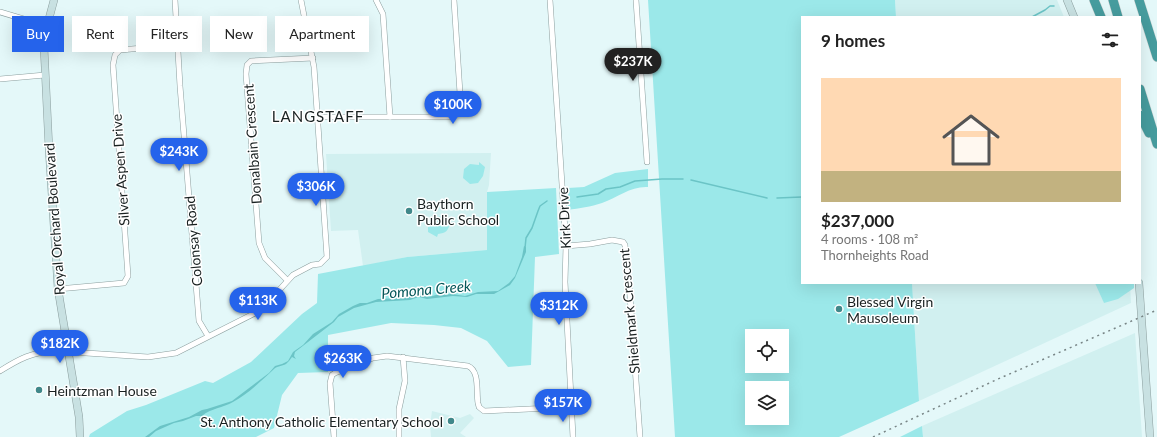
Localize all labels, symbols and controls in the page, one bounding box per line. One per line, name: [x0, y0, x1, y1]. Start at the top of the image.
chip: Buy: [12, 16, 64, 52]
chip: Rent: [72, 16, 128, 52]
chip: Filters: [136, 16, 202, 52]
chip: New: [210, 16, 267, 52]
chip: Apartment: [275, 16, 369, 52]
icon: filters: [1099, 29, 1121, 51]
text: 9 homes: [821, 30, 885, 51]
pin: $237K: [605, 48, 661, 82]
text: $237K: [613, 53, 653, 69]
street label: Donalbain Crescent: [239, 83, 265, 205]
pin: $100K: [425, 91, 481, 125]
text: $100K: [433, 96, 473, 112]
icon: home: [935, 104, 1007, 176]
district label: LANGSTAFF: [272, 107, 364, 125]
street label: Silver Aspen Drive: [108, 113, 132, 227]
pin: $243K: [151, 138, 207, 172]
street label: Royal Orchard Boulevard: [40, 142, 68, 296]
text: $243K: [159, 143, 199, 159]
pin: $306K: [288, 173, 344, 207]
text: $306K: [296, 178, 336, 194]
street label: Kirk Drive: [554, 187, 574, 249]
street label: Colonsay Road: [181, 195, 205, 287]
place label: Baythorn Public School: [417, 195, 499, 228]
marker: Baythorn Public School: [404, 206, 414, 216]
text: $237,000: [821, 210, 894, 231]
text: 4 rooms · 108 m²: [821, 231, 918, 247]
text: Thornheights Road: [821, 247, 929, 263]
street label: Shieldmark Crescent: [615, 248, 643, 374]
water label: Pomona Creek: [380, 276, 473, 302]
pin: $113K: [230, 287, 286, 321]
text: $113K: [238, 292, 278, 308]
pin: $312K: [531, 292, 587, 326]
place label: Blessed Virgin Mausoleum: [847, 293, 933, 326]
text: $312K: [539, 297, 579, 313]
marker: Blessed Virgin Mausoleum: [834, 304, 844, 314]
map controls: [745, 329, 789, 425]
button: locate: [745, 329, 789, 373]
pin: $182K: [32, 330, 88, 364]
text: $182K: [40, 335, 80, 351]
pin: $263K: [315, 345, 371, 379]
text: $263K: [323, 350, 363, 366]
button: layers: [745, 381, 789, 425]
place label: Heintzman House: [47, 382, 157, 399]
marker: Heintzman House: [34, 385, 44, 395]
pin: $157K: [535, 389, 591, 423]
text: $157K: [543, 394, 583, 410]
place label: St. Anthony Catholic Elementary School: [200, 413, 443, 430]
marker: St. Anthony Catholic Elementary School: [446, 416, 456, 426]

